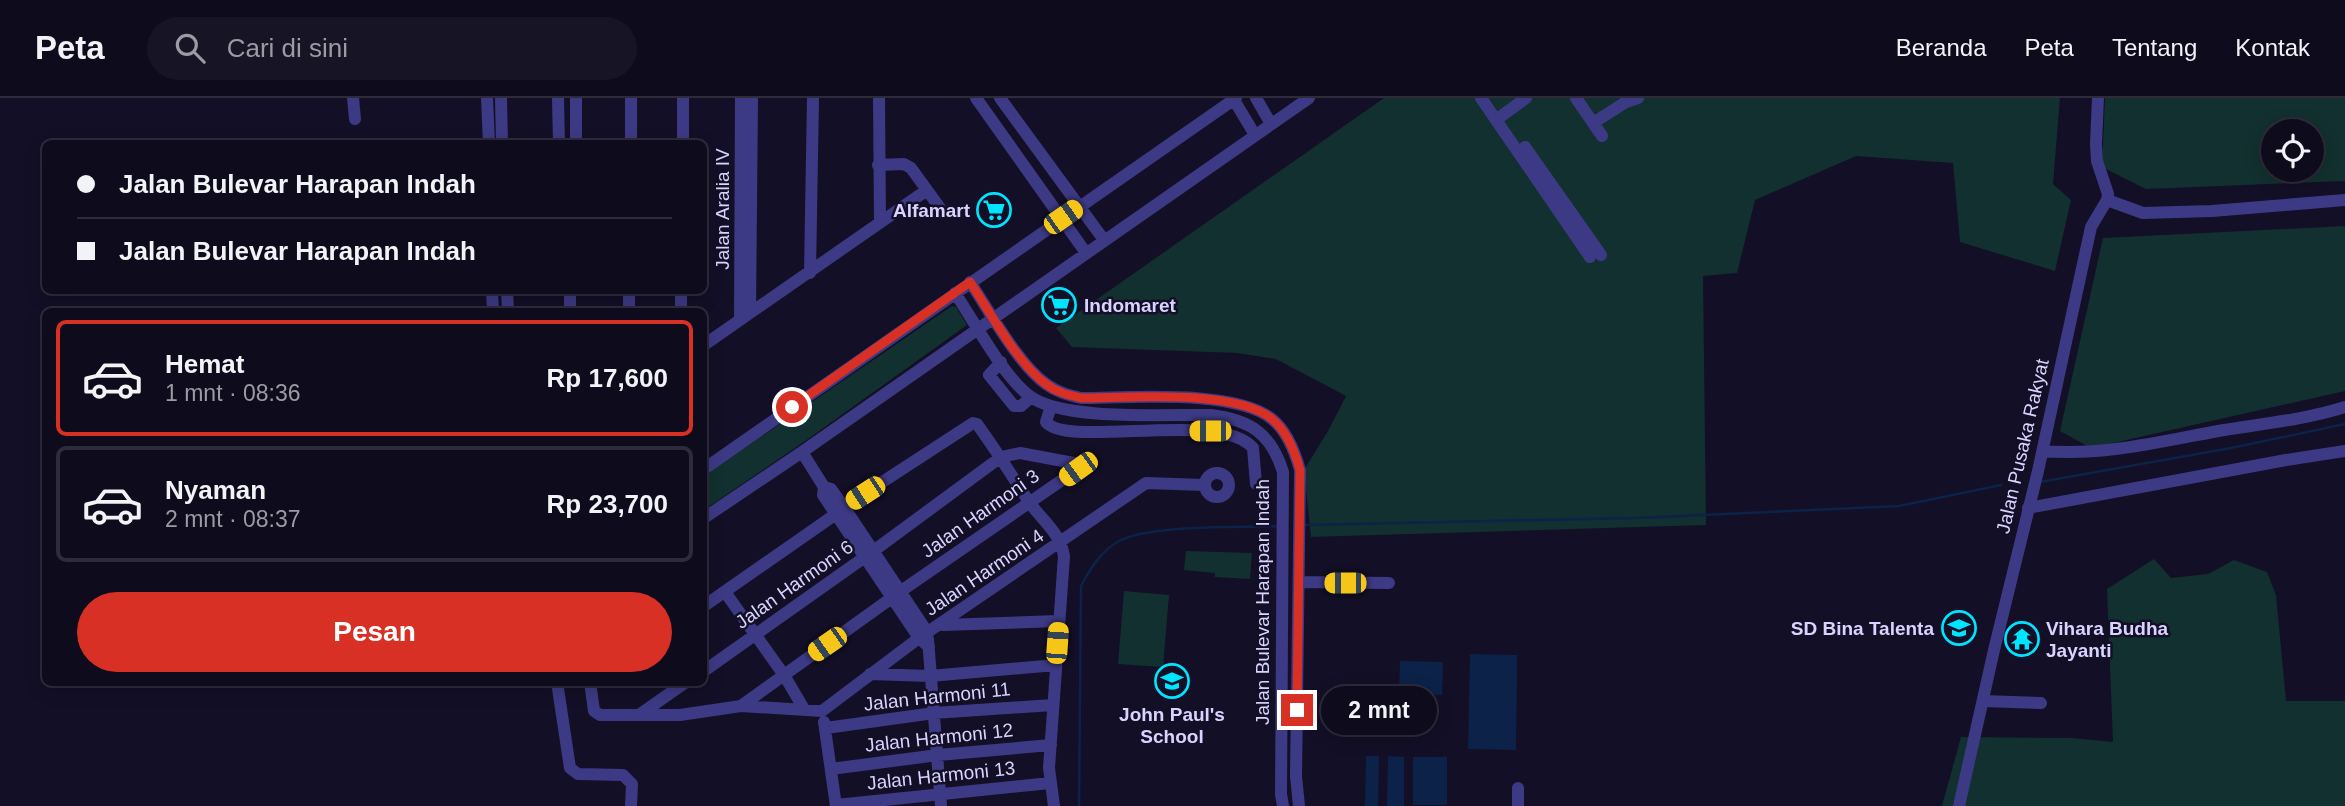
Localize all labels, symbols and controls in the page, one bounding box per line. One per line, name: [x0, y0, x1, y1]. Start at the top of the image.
search box: [147, 17, 637, 80]
text: Peta: [35, 29, 105, 66]
icon: search: [171, 29, 209, 67]
text: Cari di sini: [227, 33, 348, 63]
text: Beranda: [1896, 34, 1987, 61]
text: Peta: [2025, 34, 2074, 61]
text: Tentang: [2112, 34, 2197, 61]
text: Kontak: [2235, 34, 2310, 61]
map controls: [2261, 119, 2324, 182]
button: locate: [2261, 119, 2324, 182]
street label: Jalan Aralia IV: [712, 148, 733, 270]
text: Jalan Bulevar Harapan Indah: [119, 169, 476, 199]
supermarket icon: Alfamart: [975, 191, 1013, 229]
car: [1040, 196, 1087, 238]
place label: Alfamart: [893, 200, 971, 221]
text: Jalan Bulevar Harapan Indah: [119, 236, 476, 266]
supermarket icon: Indomaret: [1040, 286, 1078, 324]
place label: Indomaret: [1084, 295, 1177, 316]
icon: car: [81, 347, 144, 410]
text: Hemat: [165, 349, 244, 379]
street label: Jalan Pusaka Rakyat: [1992, 356, 2053, 535]
text: Rp 17,600: [547, 363, 668, 393]
text: 1 mnt · 08:36: [165, 380, 301, 406]
route start: [776, 391, 808, 423]
car: [1190, 421, 1232, 442]
car: [1055, 448, 1102, 490]
street label: Jalan Harmoni 3: [918, 465, 1043, 562]
icon: car: [81, 473, 144, 536]
car: [842, 473, 889, 513]
text: Nyaman: [165, 475, 266, 505]
street label: Jalan Bulevar Harapan Indah: [1252, 479, 1273, 725]
text: Rp 23,700: [547, 489, 668, 519]
text: 2 mnt · 08:37: [165, 506, 301, 532]
street label: Jalan Harmoni 4: [921, 525, 1048, 620]
street label: Jalan Harmoni 6: [732, 536, 857, 633]
car: [1325, 573, 1367, 594]
button: Pesan: [77, 592, 672, 672]
school or university icon: SD Bina Talenta: [1940, 609, 1978, 647]
place label: SD Bina Talenta: [1791, 618, 1934, 639]
place label: Vihara Budha Jayanti: [2046, 618, 2169, 661]
temple icon: Vihara Budha Jayanti: [2003, 620, 2041, 658]
car: [1046, 621, 1069, 665]
car: [804, 623, 851, 665]
school or university icon: John Paul's School: [1153, 662, 1191, 700]
street label: Jalan Harmoni 11: [863, 678, 1012, 715]
callout: 2 mnt: [1322, 686, 1437, 734]
route end: [1281, 694, 1313, 726]
text: 2 mnt: [1348, 697, 1410, 723]
place label: John Paul's School: [1119, 704, 1225, 747]
street label: Jalan Harmoni 12: [864, 719, 1014, 756]
street label: Jalan Harmoni 13: [866, 757, 1016, 794]

